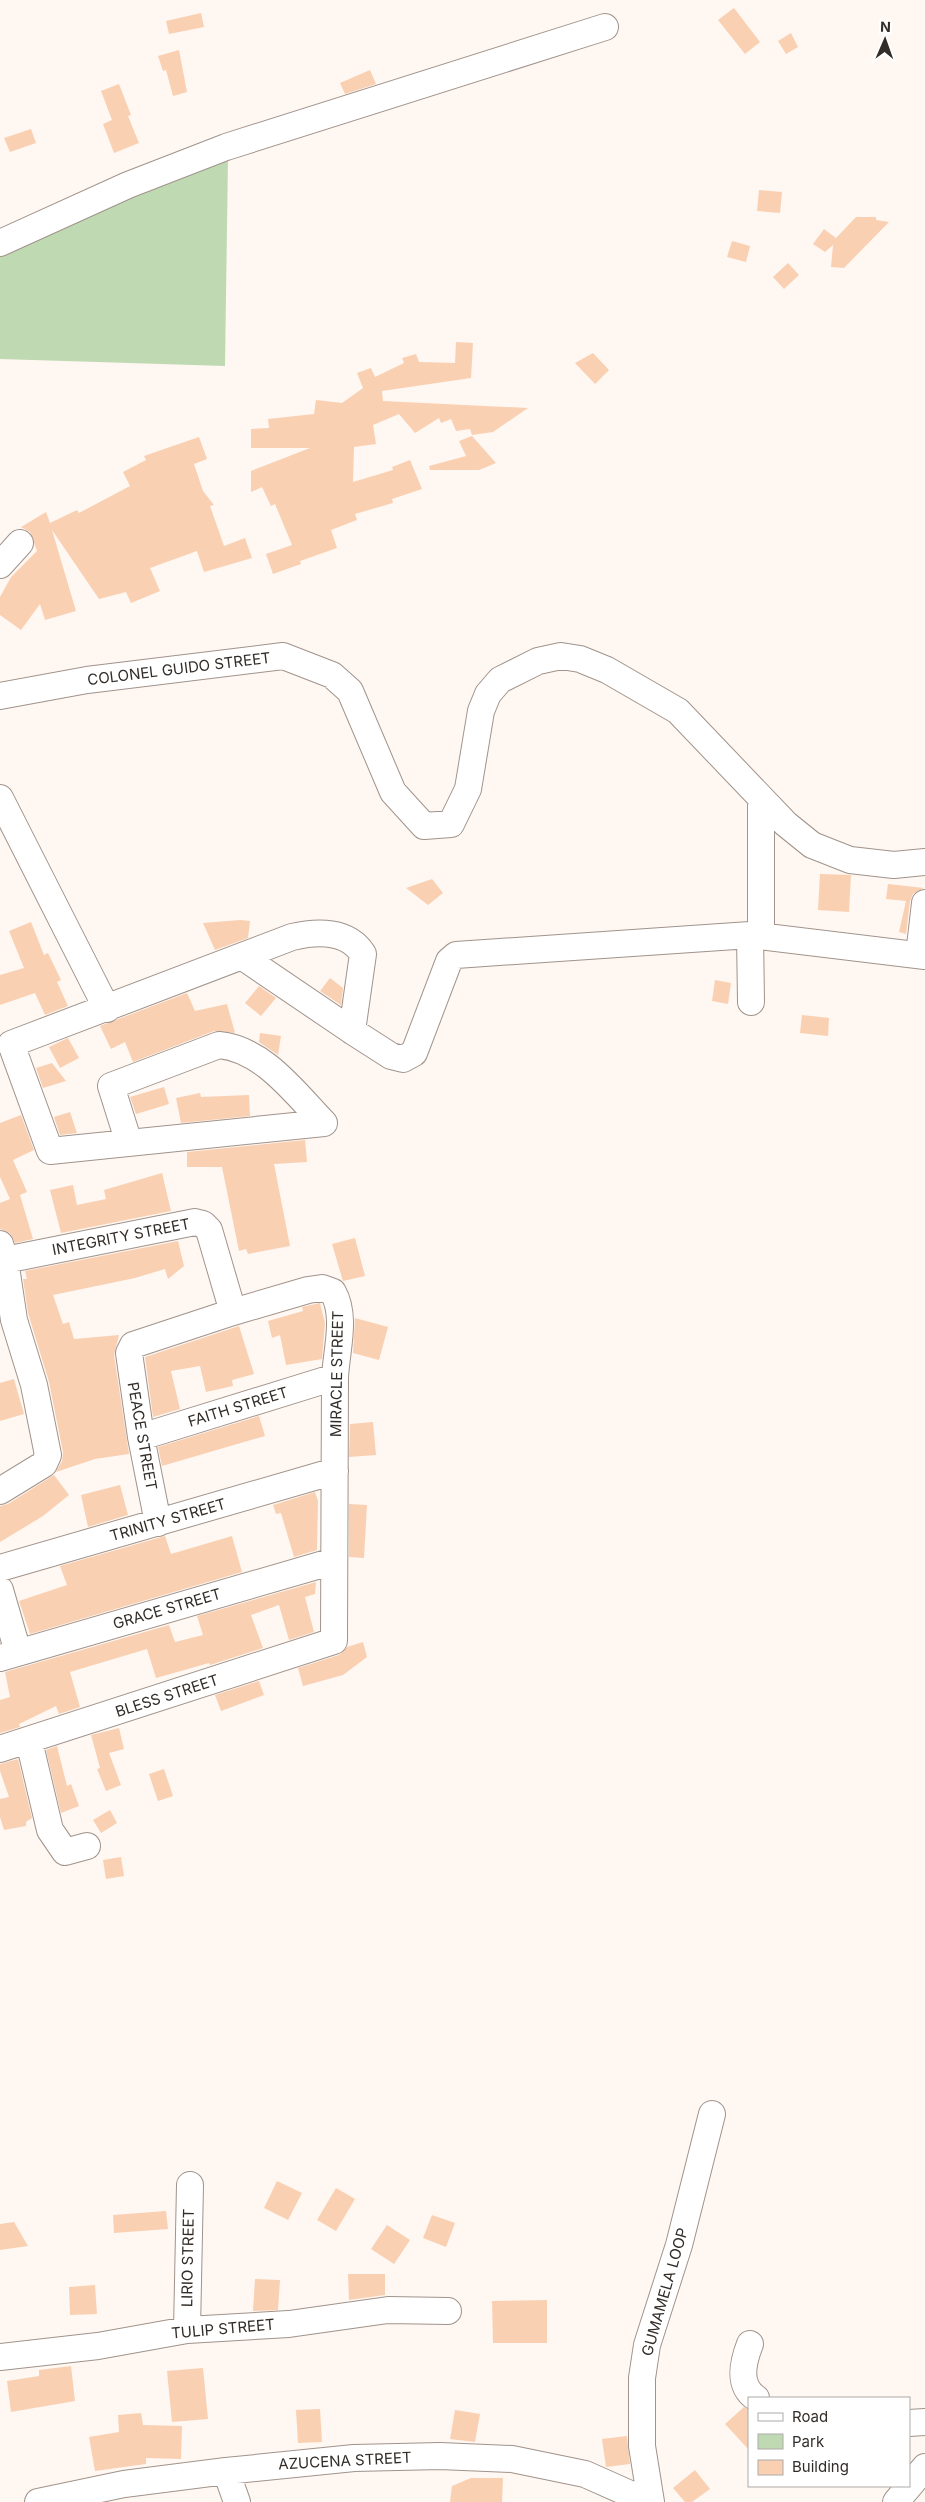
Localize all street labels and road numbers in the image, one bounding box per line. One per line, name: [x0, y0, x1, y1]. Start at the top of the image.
street label: COLONEL GUIDO STREET: [86, 648, 272, 689]
street label: INTEGRITY STREET: [50, 1214, 191, 1259]
street label: MIRACLE STREET: [326, 1311, 347, 1437]
street label: PEACE STREET: [124, 1380, 161, 1491]
street label: FAITH STREET: [186, 1382, 290, 1431]
street label: TRINITY STREET: [108, 1494, 228, 1545]
street label: GRACE STREET: [111, 1584, 223, 1633]
street label: BLESS STREET: [113, 1670, 221, 1721]
street label: LIRIO STREET: [177, 2209, 198, 2307]
street label: GUMAMELA LOOP: [637, 2226, 692, 2358]
street label: TULIP STREET: [170, 2315, 276, 2342]
street label: AZUCENA STREET: [278, 2448, 412, 2473]

